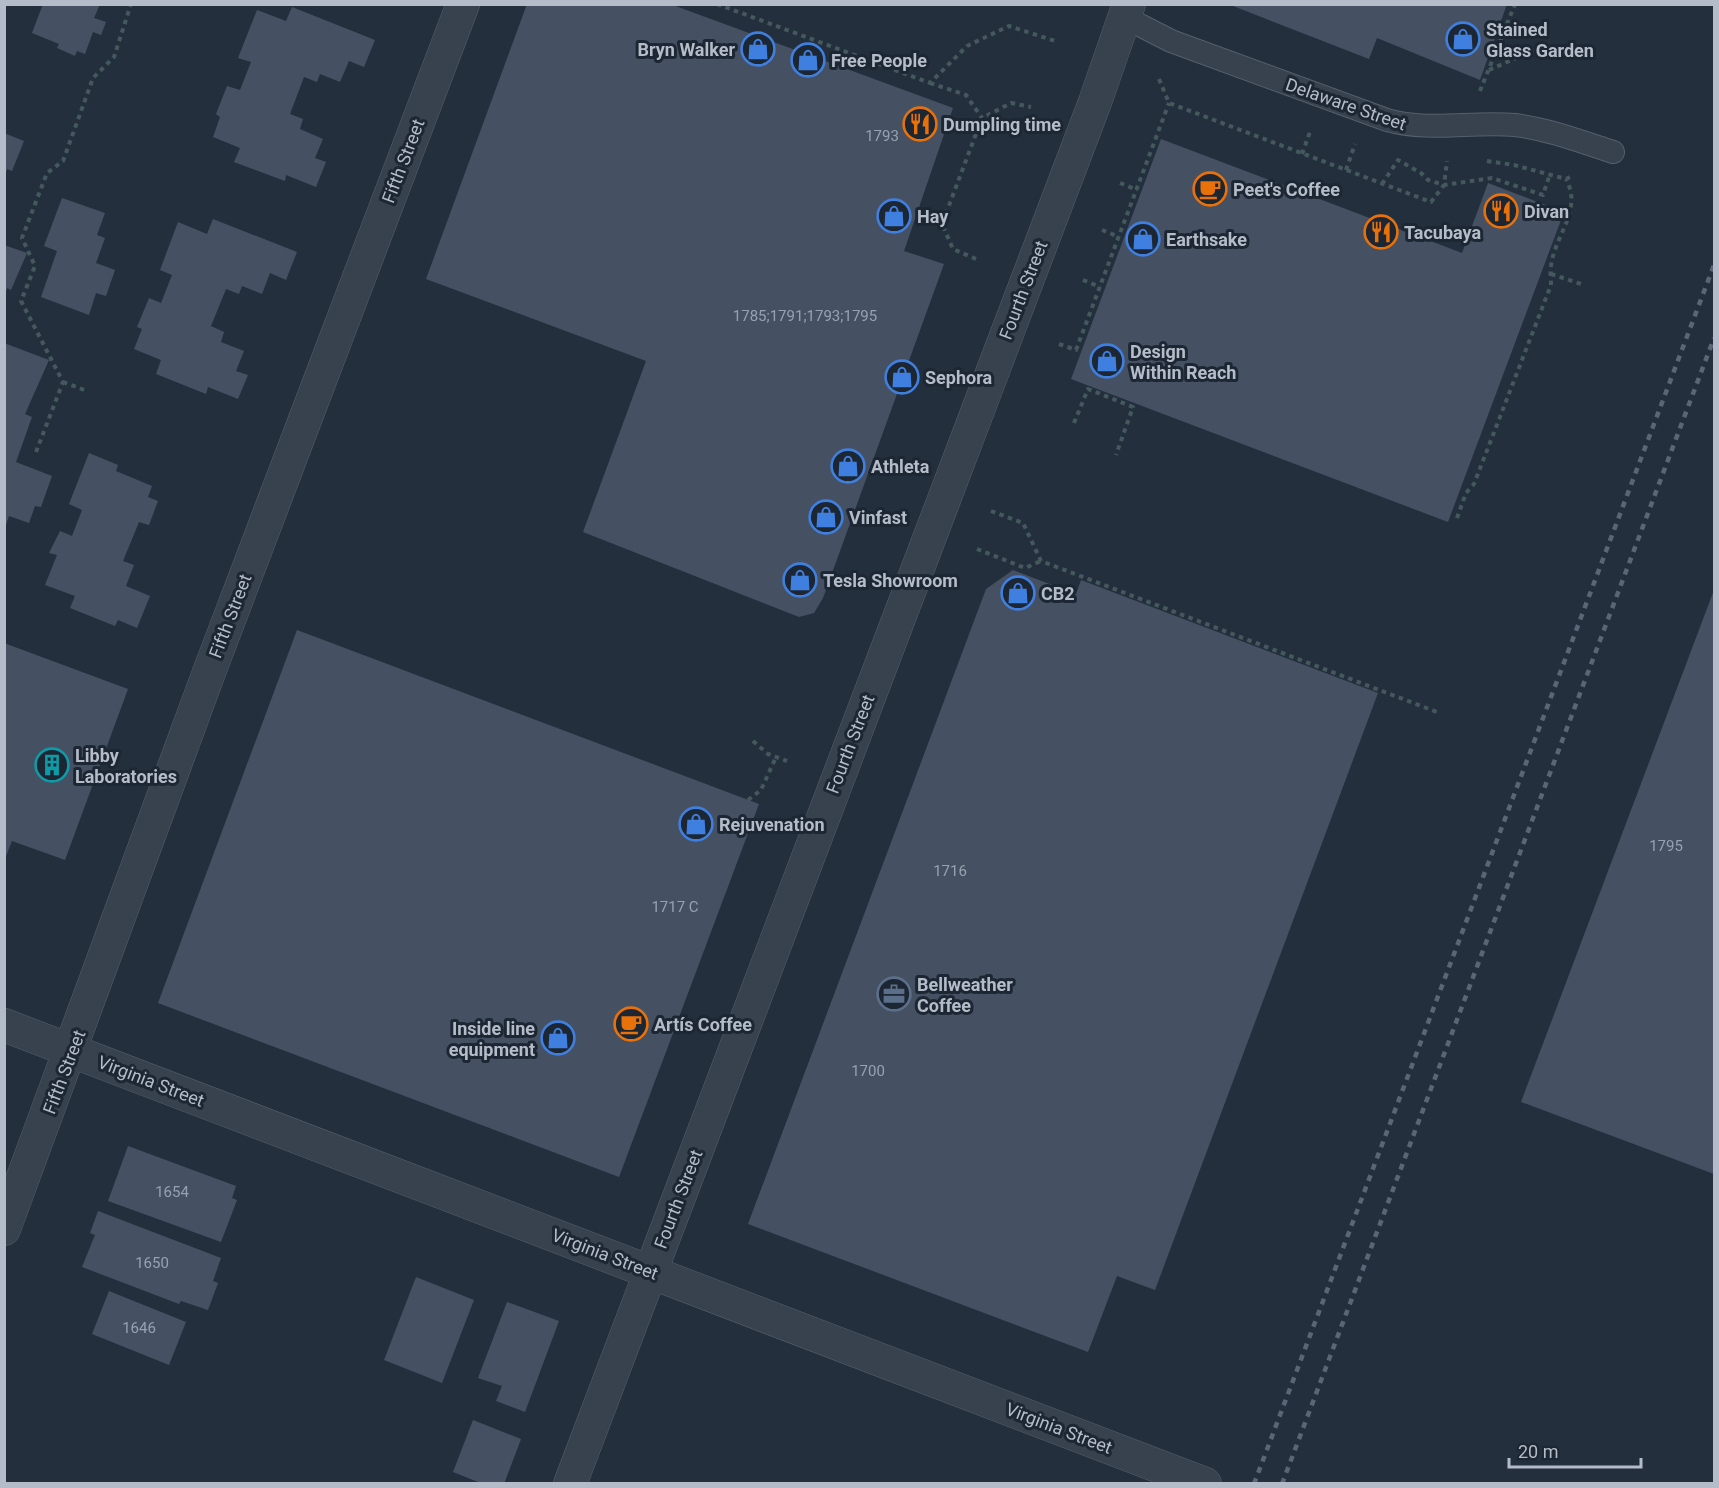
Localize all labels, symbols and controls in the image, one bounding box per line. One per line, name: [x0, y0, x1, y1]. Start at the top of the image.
place label: Stained Glass Garden: [1486, 19, 1594, 61]
shop icon: Stained Glass Garden: [1445, 21, 1481, 57]
shop icon: Bryn Walker: [740, 31, 776, 67]
place label: Bryn Walker: [638, 39, 735, 60]
shop icon: Free People: [790, 42, 826, 78]
place label: Free People: [831, 50, 927, 71]
street label: Delaware Street: [1283, 74, 1409, 135]
restaurant icon: Dumpling time: [902, 106, 938, 142]
place label: Dumpling time: [943, 114, 1061, 135]
street label: Fifth Street: [377, 116, 429, 206]
house number: 1793: [865, 127, 899, 145]
cafe icon: Peet's Coffee: [1192, 171, 1228, 207]
place label: Peet's Coffee: [1233, 179, 1340, 200]
restaurant icon: Divan: [1483, 193, 1519, 229]
shop icon: Hay: [876, 198, 912, 234]
place label: Divan: [1524, 201, 1569, 222]
place label: Hay: [917, 206, 949, 227]
restaurant icon: Tacubaya: [1363, 214, 1399, 250]
shop icon: Earthsake: [1125, 221, 1161, 257]
place label: Tacubaya: [1404, 222, 1481, 243]
place label: Earthsake: [1166, 229, 1247, 250]
street label: Fourth Street: [995, 237, 1052, 342]
house number: 1785;1791;1793;1795: [733, 307, 877, 325]
place label: Design Within Reach: [1130, 341, 1236, 383]
shop icon: Design Within Reach: [1089, 343, 1125, 379]
shop icon: Sephora: [884, 359, 920, 395]
place label: Sephora: [925, 367, 992, 388]
shop icon: Athleta: [830, 448, 866, 484]
place label: Athleta: [871, 456, 930, 477]
shop icon: Vinfast: [808, 499, 844, 535]
place label: Vinfast: [849, 507, 907, 528]
shop icon: Tesla Showroom: [782, 562, 818, 598]
place label: Tesla Showroom: [823, 570, 958, 591]
street label: Fifth Street: [204, 571, 256, 661]
shop icon: CB2: [1000, 575, 1036, 611]
place label: CB2: [1041, 583, 1075, 604]
street label: Fourth Street: [822, 691, 879, 796]
place label: Libby Laboratories: [75, 745, 177, 787]
building icon: Libby Laboratories: [34, 747, 70, 783]
shop icon: Rejuvenation: [678, 806, 714, 842]
place label: Rejuvenation: [719, 814, 825, 835]
house number: 1795: [1649, 837, 1683, 855]
house number: 1716: [933, 862, 967, 880]
house number: 1717 C: [651, 898, 699, 916]
place label: Bellweather Coffee: [917, 974, 1013, 1016]
office icon: Bellweather Coffee: [876, 976, 912, 1012]
cafe icon: Artís Coffee: [613, 1006, 649, 1042]
place label: Artís Coffee: [654, 1014, 752, 1035]
place label: Inside line equipment: [449, 1018, 535, 1060]
shop icon: Inside line equipment: [540, 1020, 576, 1056]
street label: Fifth Street: [38, 1027, 90, 1117]
street label: Virginia Street: [95, 1051, 207, 1111]
house number: 1700: [851, 1062, 885, 1080]
street label: Fourth Street: [650, 1146, 707, 1251]
house number: 1654: [155, 1183, 189, 1201]
street label: Virginia Street: [549, 1224, 661, 1284]
house number: 1650: [135, 1254, 169, 1272]
house number: 1646: [122, 1319, 156, 1337]
street label: Virginia Street: [1003, 1398, 1115, 1458]
scale bar: [1509, 1431, 1641, 1469]
text: 20 m: [1518, 1441, 1558, 1462]

